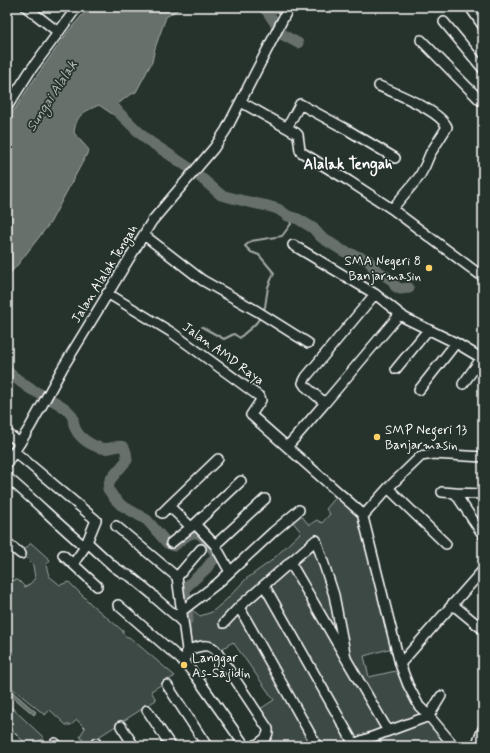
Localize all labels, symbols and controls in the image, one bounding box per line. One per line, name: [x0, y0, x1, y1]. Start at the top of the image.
water label: Sungai Alalak: [22, 57, 83, 136]
district label: Alalak Tengah: [304, 155, 393, 177]
street label: Jalan Alalak Tengah: [68, 221, 143, 327]
place label: SMA Negeri 8 Banjarmasin: [344, 253, 421, 285]
marker: SMA Negeri 8 Banjarmasin: [424, 263, 434, 273]
street label: Jalan AMD Raya: [179, 319, 267, 389]
place label: SMP Negeri 13 Banjarmasin: [385, 422, 467, 454]
marker: SMP Negeri 13 Banjarmasin: [372, 432, 382, 442]
place label: Langgar As-Sajidin: [192, 650, 250, 682]
marker: Langgar As-Sajidin: [179, 660, 189, 670]

